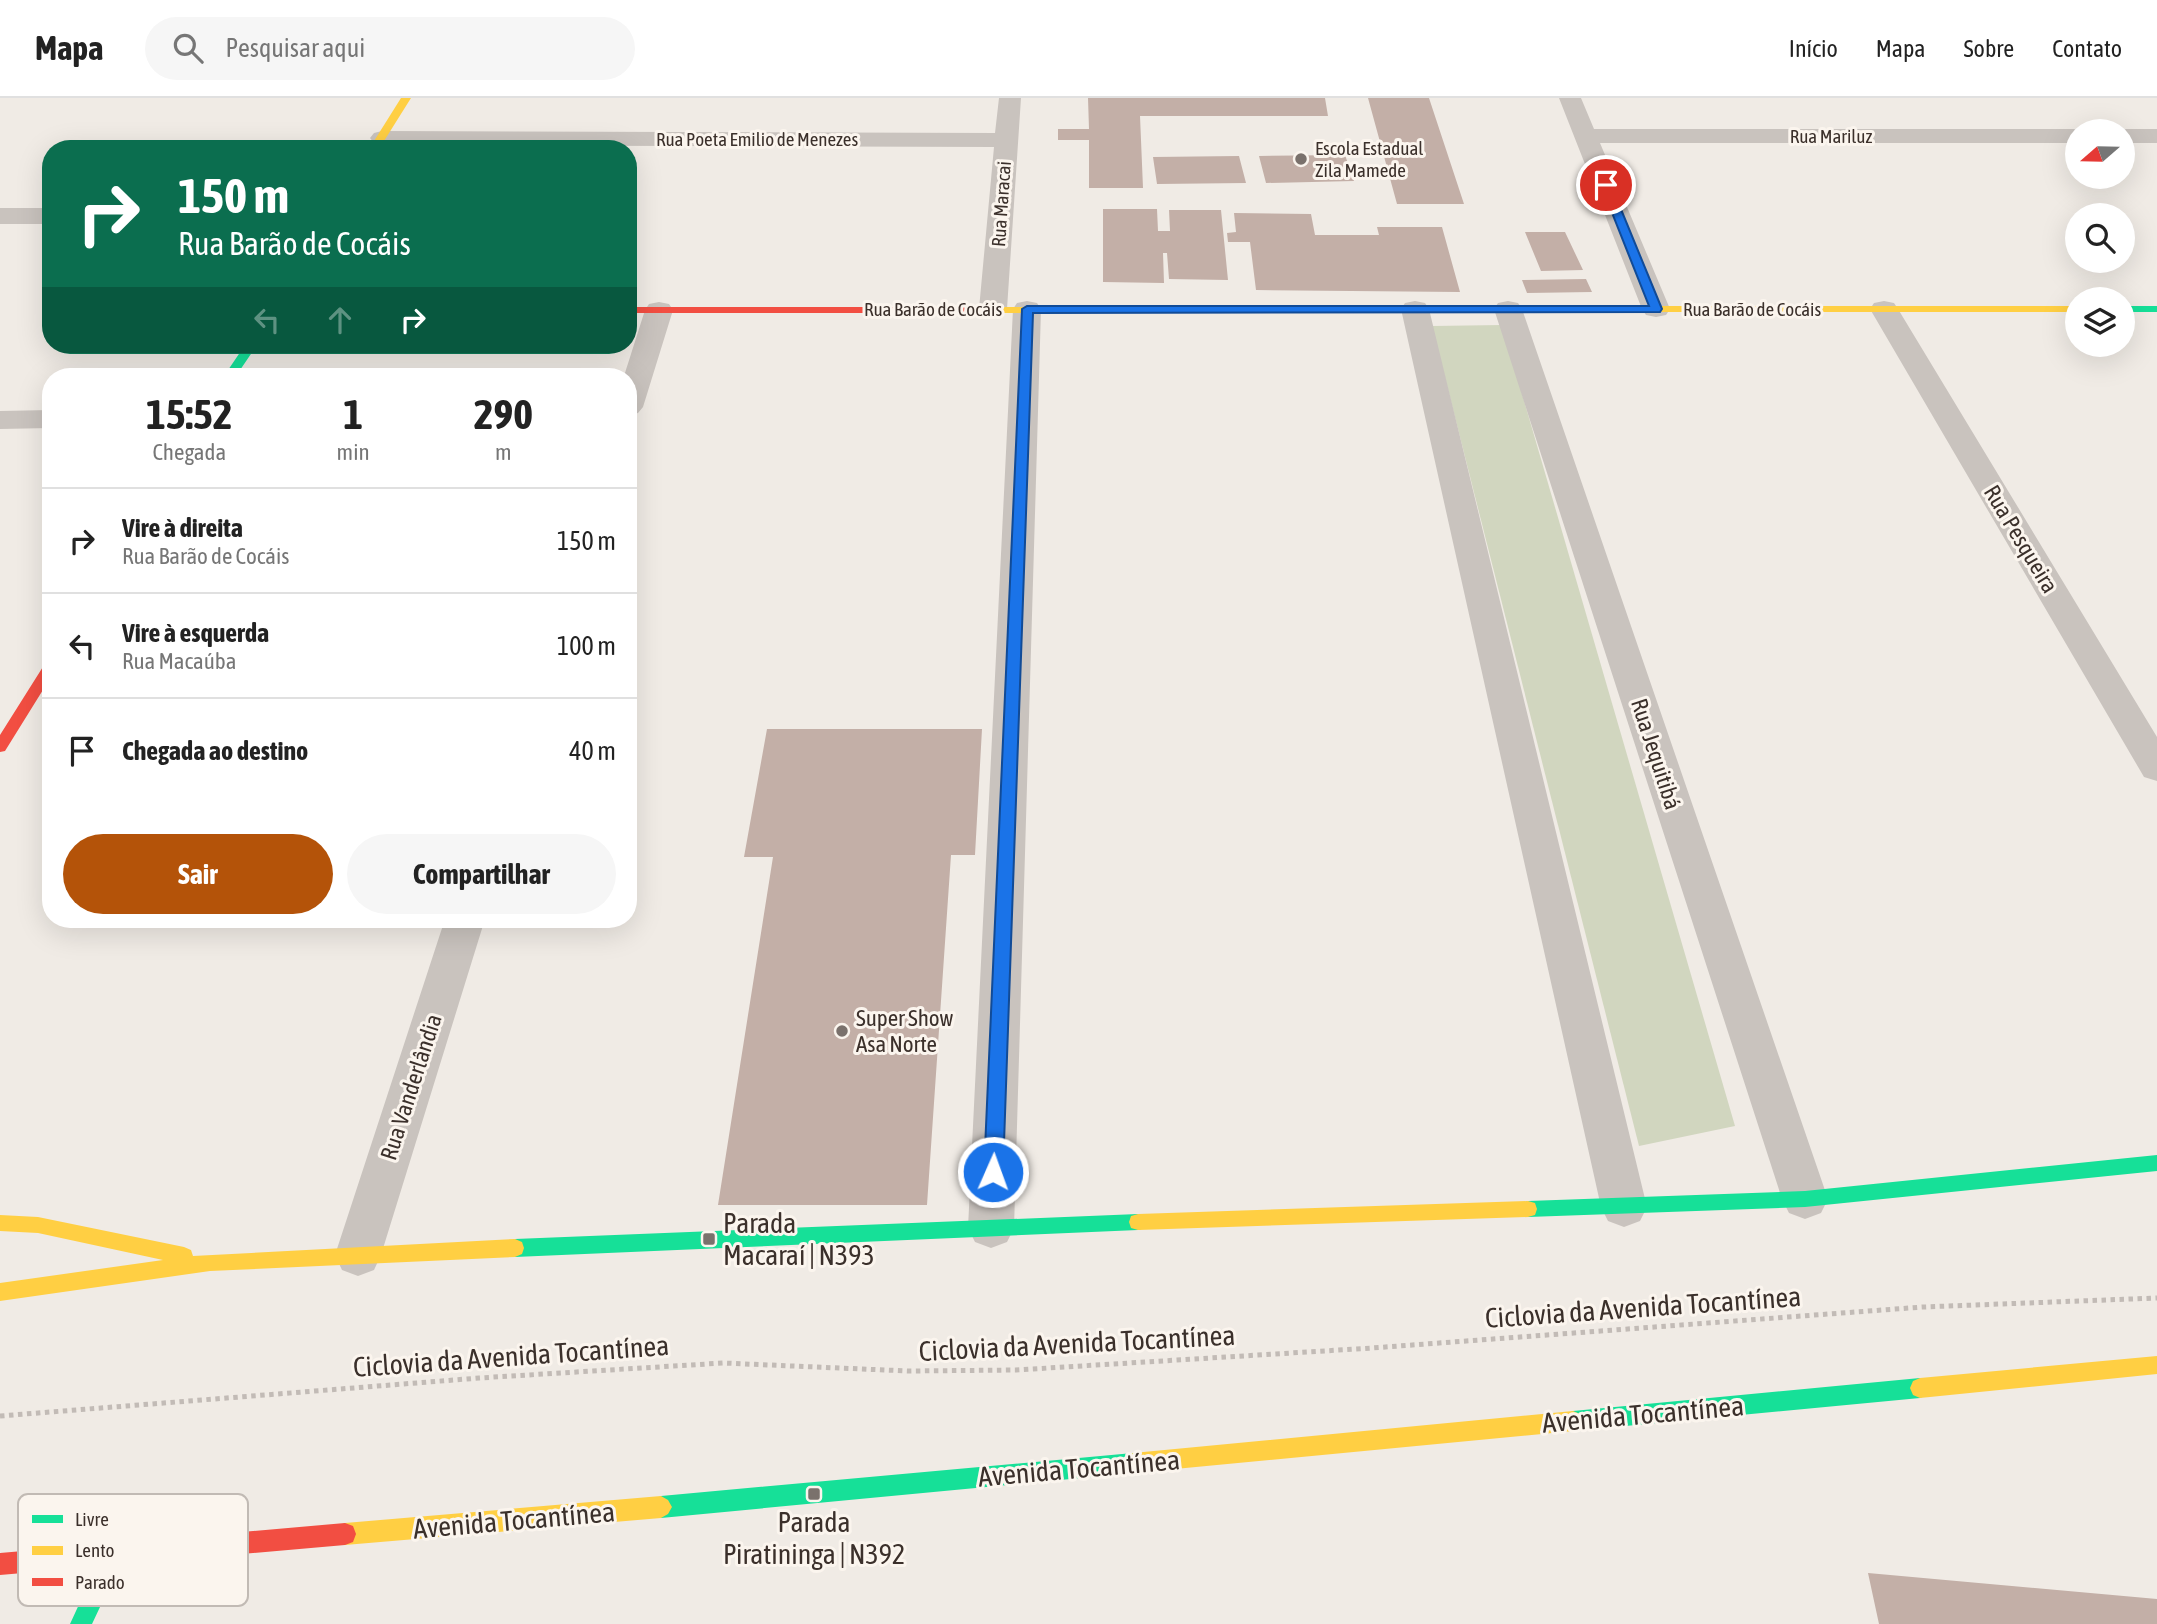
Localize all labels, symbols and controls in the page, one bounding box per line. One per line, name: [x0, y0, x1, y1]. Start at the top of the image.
search box: [145, 17, 635, 80]
text: Mapa: [35, 29, 103, 67]
icon: search: [169, 29, 207, 67]
text: Pesquisar aqui: [225, 33, 365, 63]
text: Início: [1789, 35, 1838, 62]
text: Mapa: [1876, 35, 1926, 62]
text: Sobre: [1964, 35, 2014, 62]
text: Contato: [2052, 35, 2122, 62]
north arrow: [2065, 119, 2135, 189]
map controls: [2065, 119, 2135, 357]
street label: Rua Mariluz: [1790, 125, 1873, 147]
street label: Rua Poeta Emilio de Menezes: [656, 128, 858, 150]
place label: Escola Estadual Zila Mamede: [1315, 137, 1423, 181]
marker: Escola Estadual Zila Mamede: [1293, 151, 1309, 167]
pin: [1576, 155, 1636, 215]
street label: Rua Maracai: [987, 160, 1015, 248]
icon: arrive: [1587, 166, 1625, 204]
text: 150 m: [178, 167, 289, 223]
icon: right: [63, 168, 154, 259]
button: search: [2065, 203, 2135, 273]
text: Rua Barão de Cocáis: [178, 225, 411, 262]
button: layers: [2065, 287, 2135, 357]
street label: Rua Barão de Cocáis: [864, 298, 1002, 320]
street label: Rua Barão de Cocáis: [1683, 298, 1821, 320]
icon: left: [248, 301, 286, 339]
icon: ahead: [321, 301, 359, 339]
icon: right: [394, 301, 432, 339]
text: 15:52: [146, 390, 233, 438]
text: 1: [343, 390, 363, 438]
text: 290: [474, 390, 533, 438]
text: Chegada: [152, 439, 226, 465]
text: min: [337, 439, 370, 465]
text: m: [495, 439, 512, 465]
street label: Rua Pesqueira: [1979, 481, 2063, 597]
text: Vire à direita: [122, 513, 243, 543]
icon: right: [63, 522, 101, 560]
text: 150 m: [557, 526, 616, 556]
text: Rua Barão de Cocáis: [122, 543, 289, 569]
text: Vire à esquerda: [122, 618, 269, 648]
icon: left: [63, 627, 101, 665]
text: 100 m: [557, 631, 616, 661]
text: Rua Macaúba: [122, 648, 236, 674]
street label: Rua Jequitibá: [1626, 695, 1686, 813]
icon: arrive: [63, 732, 101, 770]
text: Chegada ao destino: [122, 736, 308, 766]
text: 40 m: [569, 736, 616, 766]
button: Sair: [63, 834, 333, 914]
button: Compartilhar: [347, 834, 616, 914]
place label: Super Show Asa Norte: [856, 1005, 953, 1057]
street label: Rua Vanderlândia: [375, 1011, 447, 1163]
marker: Super Show Asa Norte: [834, 1023, 850, 1039]
position arrow: [956, 1135, 1030, 1209]
place label: Parada Macaraí | N393: [723, 1207, 875, 1271]
marker: Parada Macaraí | N393: [701, 1231, 717, 1247]
street label: Ciclovia da Avenida Tocantínea: [1484, 1280, 1802, 1334]
street label: Ciclovia da Avenida Tocantínea: [918, 1319, 1236, 1367]
street label: Ciclovia da Avenida Tocantínea: [352, 1329, 670, 1383]
street label: Avenida Tocantínea: [1541, 1389, 1745, 1439]
street label: Avenida Tocantínea: [977, 1443, 1181, 1493]
marker: Parada Piratininga | N392: [806, 1486, 822, 1502]
legend: [18, 1494, 248, 1606]
street label: Avenida Tocantínea: [412, 1495, 616, 1545]
place label: Parada Piratininga | N392: [723, 1506, 905, 1570]
text: Livre: [75, 1508, 109, 1530]
text: Lento: [75, 1539, 114, 1561]
text: Parado: [75, 1571, 125, 1593]

